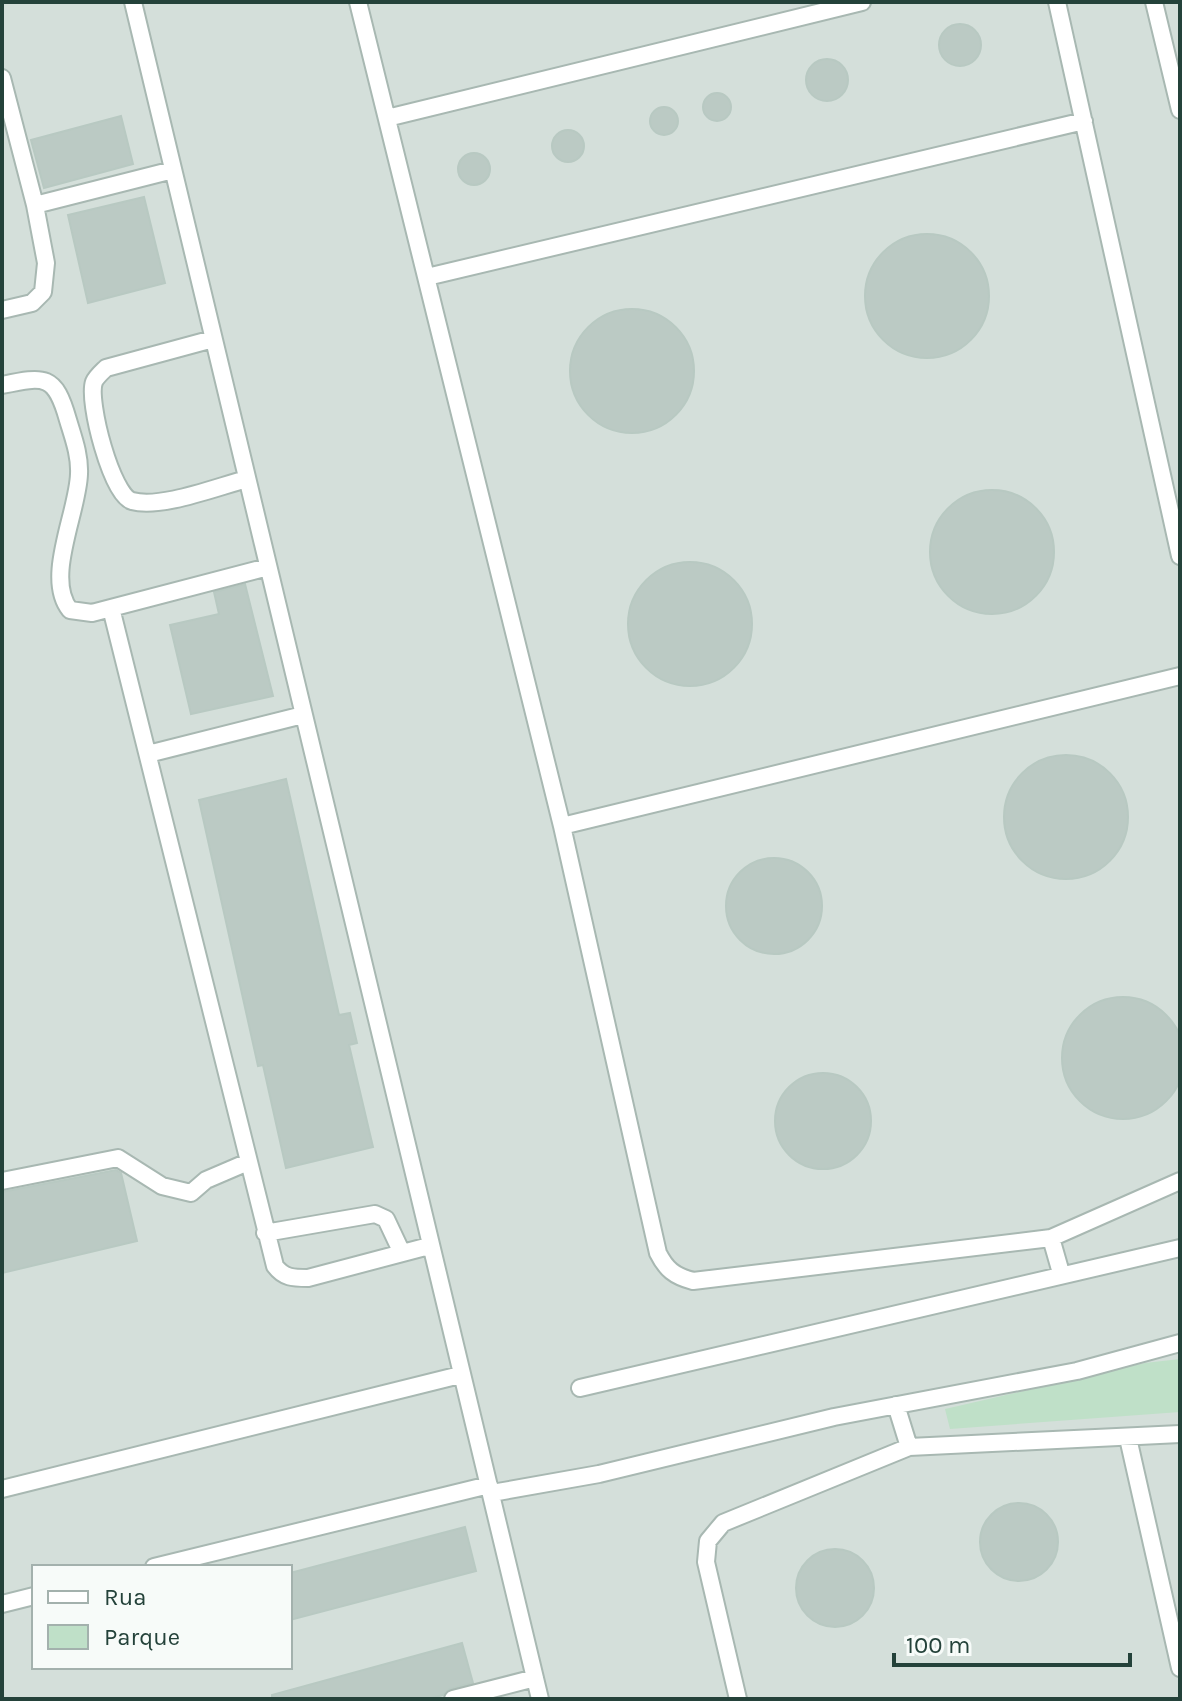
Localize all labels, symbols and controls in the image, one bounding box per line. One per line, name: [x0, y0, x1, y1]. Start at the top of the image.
legend: [32, 1565, 292, 1669]
text: Rua: [104, 1583, 146, 1611]
scale bar: [894, 1617, 1130, 1667]
text: Parque: [104, 1623, 180, 1651]
text: 100 m: [906, 1631, 971, 1659]

